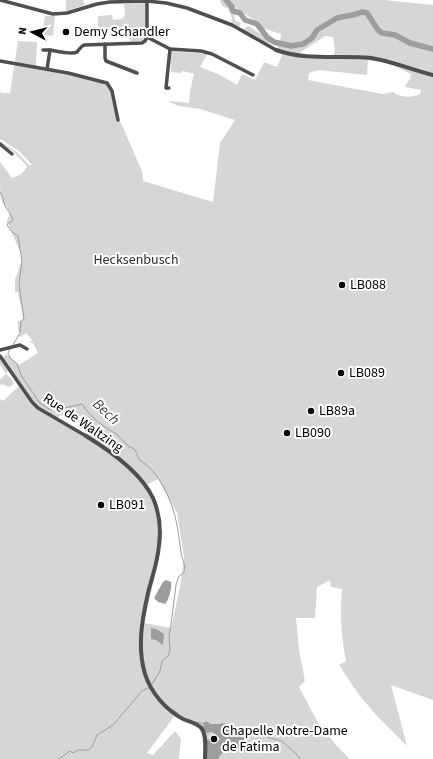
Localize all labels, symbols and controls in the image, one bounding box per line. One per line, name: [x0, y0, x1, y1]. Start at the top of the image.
north arrow: [12, 12, 52, 52]
place label: Demy Schandler: [74, 22, 170, 42]
text: N: [15, 26, 30, 35]
marker: Demy Schandler: [61, 27, 71, 37]
park label: Hecksenbusch: [93, 250, 179, 270]
place label: LB088: [350, 275, 386, 295]
marker: LB088: [337, 280, 347, 290]
place label: LB089: [349, 363, 385, 383]
marker: LB089: [336, 368, 346, 378]
street label: Rue de Waltzing: [39, 389, 127, 457]
water label: Bech: [88, 394, 124, 430]
place label: LB89a: [319, 401, 355, 421]
marker: LB89a: [306, 406, 316, 416]
place label: LB090: [295, 423, 331, 443]
marker: LB090: [282, 428, 292, 438]
place label: LB091: [109, 495, 145, 515]
marker: LB091: [96, 500, 106, 510]
place label: Chapelle Notre-Dame de Fatima: [222, 721, 348, 757]
marker: Chapelle Notre-Dame de Fatima: [209, 734, 219, 744]

